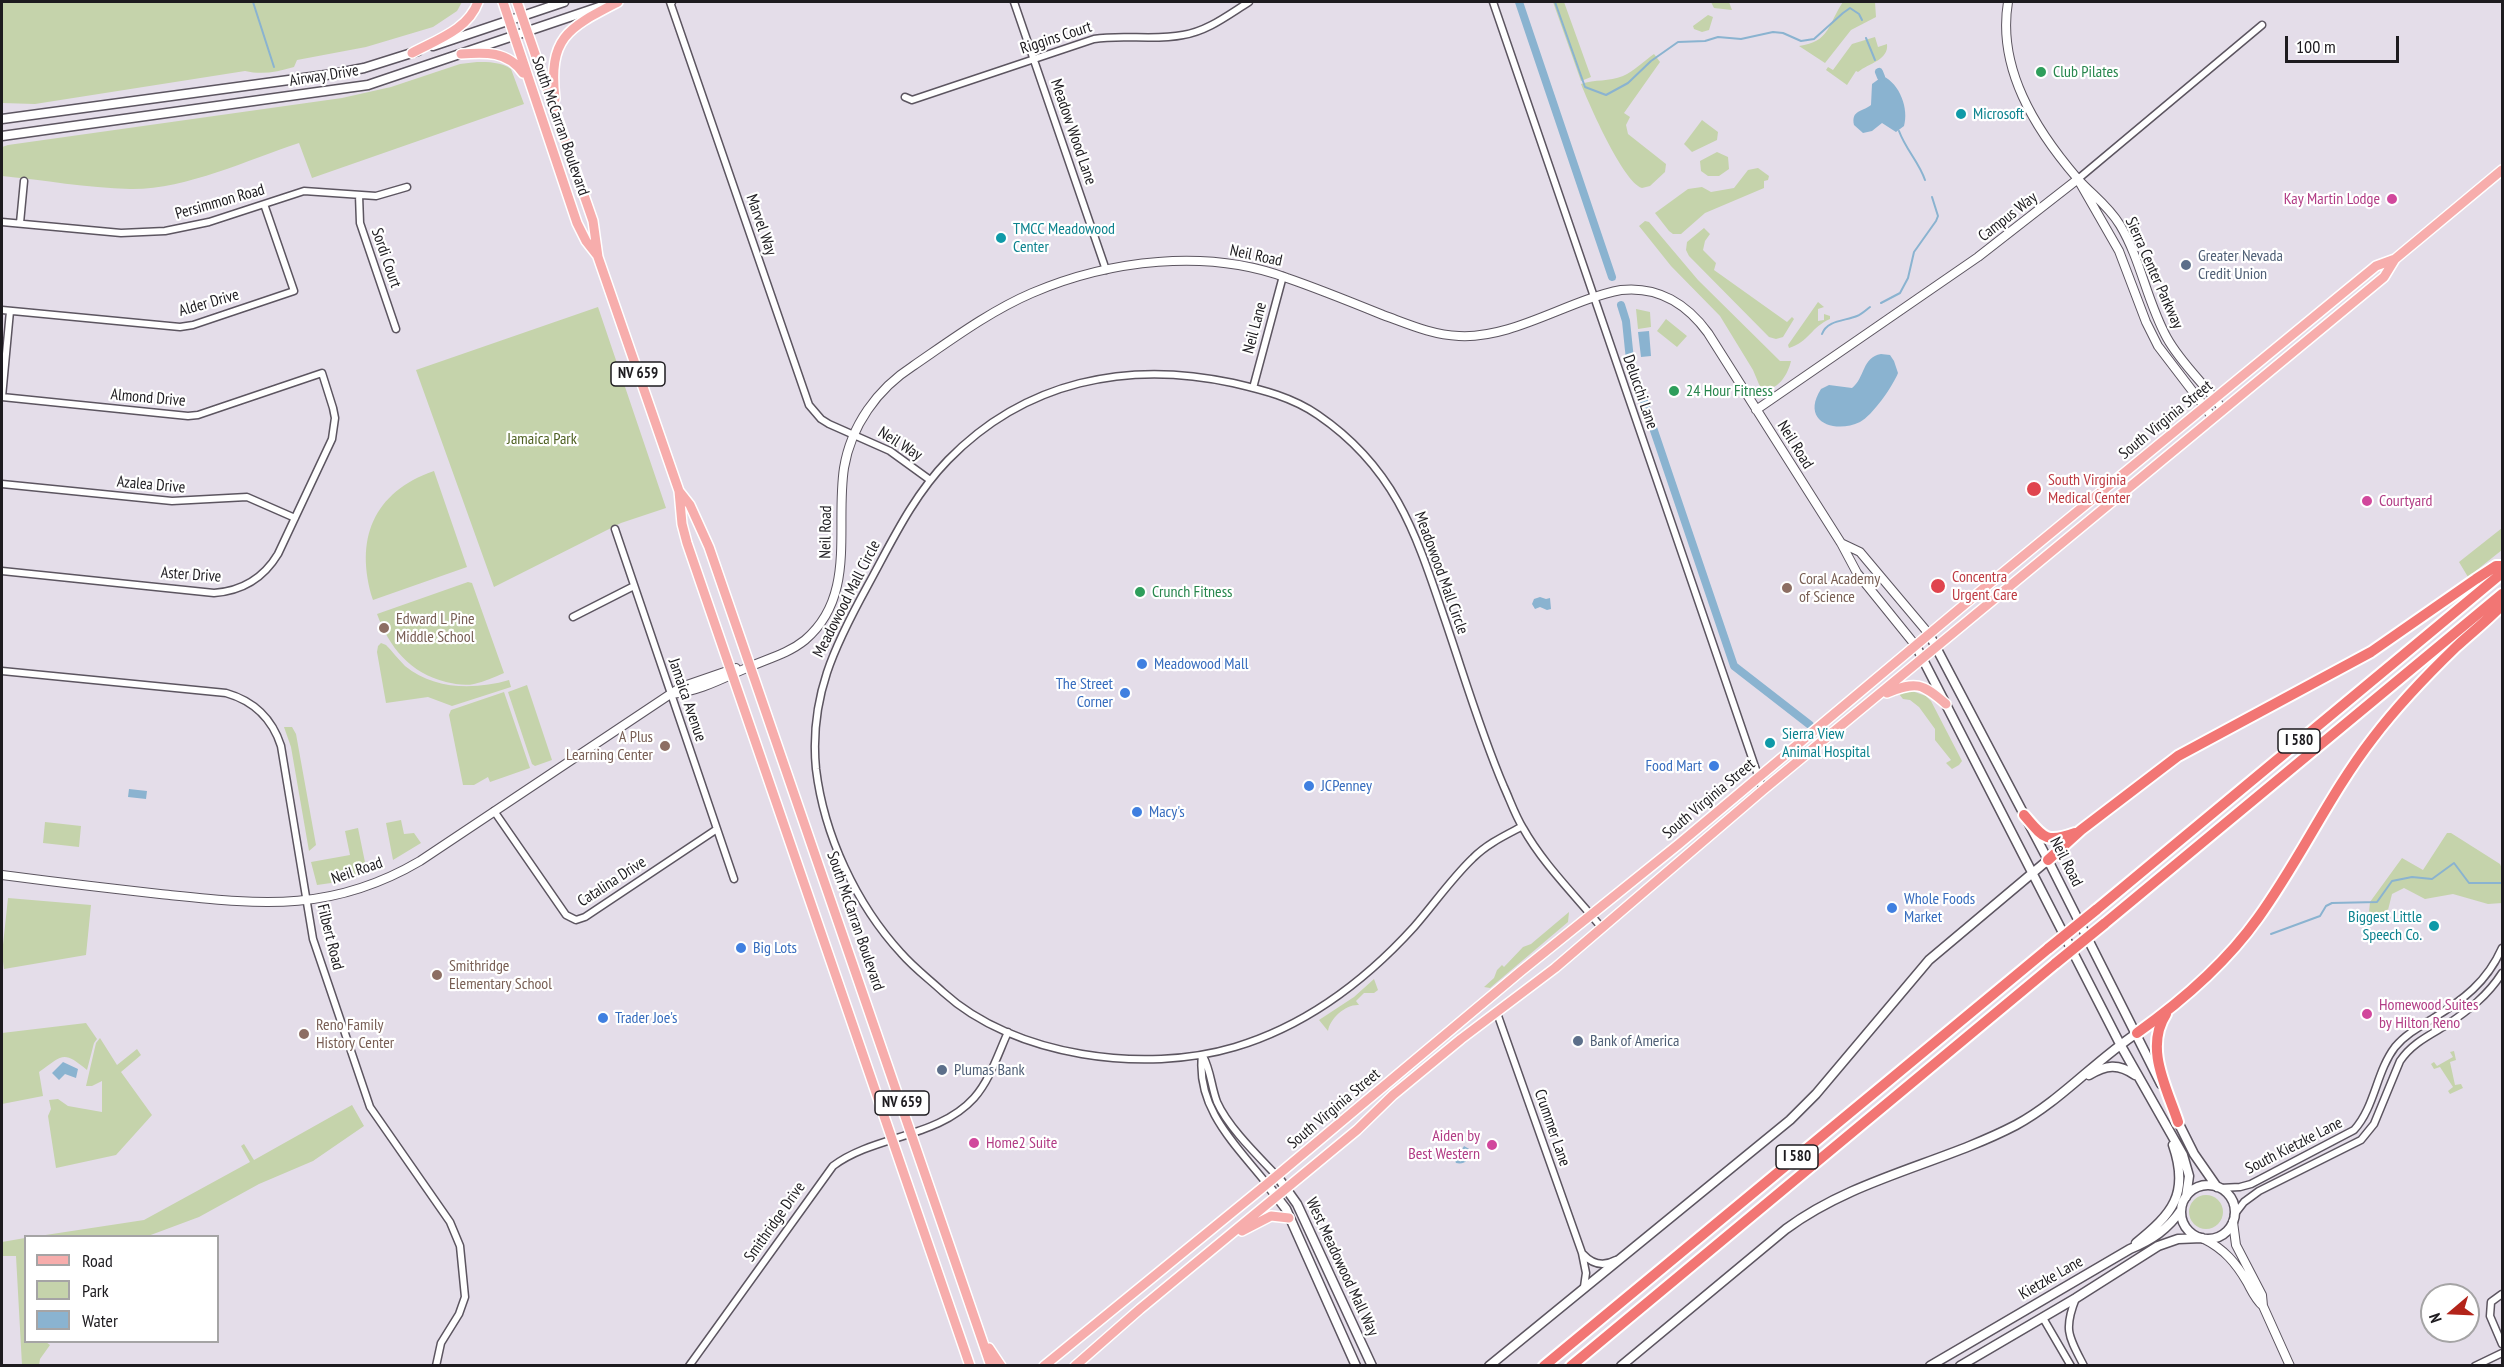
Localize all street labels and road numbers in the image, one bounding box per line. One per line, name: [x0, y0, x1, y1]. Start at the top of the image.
street label: Riggins Court: [1018, 17, 1094, 59]
street label: South McCarran Boulevard: [527, 54, 593, 198]
street label: Airway Drive: [288, 61, 360, 91]
street label: Meadow Wood Lane: [1046, 77, 1100, 187]
street label: Persimmon Road: [173, 180, 267, 224]
street label: Campus Way: [1975, 188, 2041, 246]
street label: Marvel Way: [742, 192, 780, 258]
street label: Sierra Center Parkway: [2121, 214, 2187, 332]
street label: Sordi Court: [367, 226, 405, 290]
street label: Neil Road: [1228, 241, 1284, 271]
street label: Alder Drive: [177, 285, 241, 321]
street label: Neil Lane: [1239, 300, 1271, 356]
street label: Delucchi Lane: [1618, 352, 1662, 432]
road number: NV 659: [611, 362, 665, 386]
street label: South Virginia Street: [2115, 376, 2217, 464]
street label: Almond Drive: [110, 385, 186, 411]
street label: Neil Road: [1773, 417, 1817, 473]
street label: Neil Way: [874, 423, 926, 465]
street label: Azalea Drive: [116, 472, 186, 498]
street label: Neil Road: [816, 505, 836, 559]
street label: Meadowood Mall Circle: [1410, 509, 1472, 637]
street label: Meadowood Mall Circle: [809, 537, 885, 661]
street label: Aster Drive: [160, 563, 222, 587]
street label: Jamaica Avenue: [664, 656, 710, 744]
road number: I 580: [2278, 729, 2320, 753]
street label: South Virginia Street: [1659, 755, 1759, 843]
street label: Neil Road: [2045, 834, 2087, 890]
street label: South McCarran Boulevard: [822, 849, 888, 993]
street label: Neil Road: [329, 853, 385, 889]
street label: Catalina Drive: [574, 853, 650, 911]
street label: Filbert Road: [313, 902, 347, 972]
street label: South Virginia Street: [1284, 1065, 1384, 1153]
street label: Crummer Lane: [1530, 1087, 1574, 1169]
road number: NV 659: [875, 1091, 929, 1115]
street label: South Kietzke Lane: [2242, 1113, 2346, 1179]
road number: I 580: [1776, 1145, 1818, 1169]
street label: Smithridge Drive: [740, 1178, 810, 1266]
street label: West Meadowood Mall Way: [1302, 1195, 1382, 1339]
street label: Kietzke Lane: [2016, 1252, 2086, 1304]

